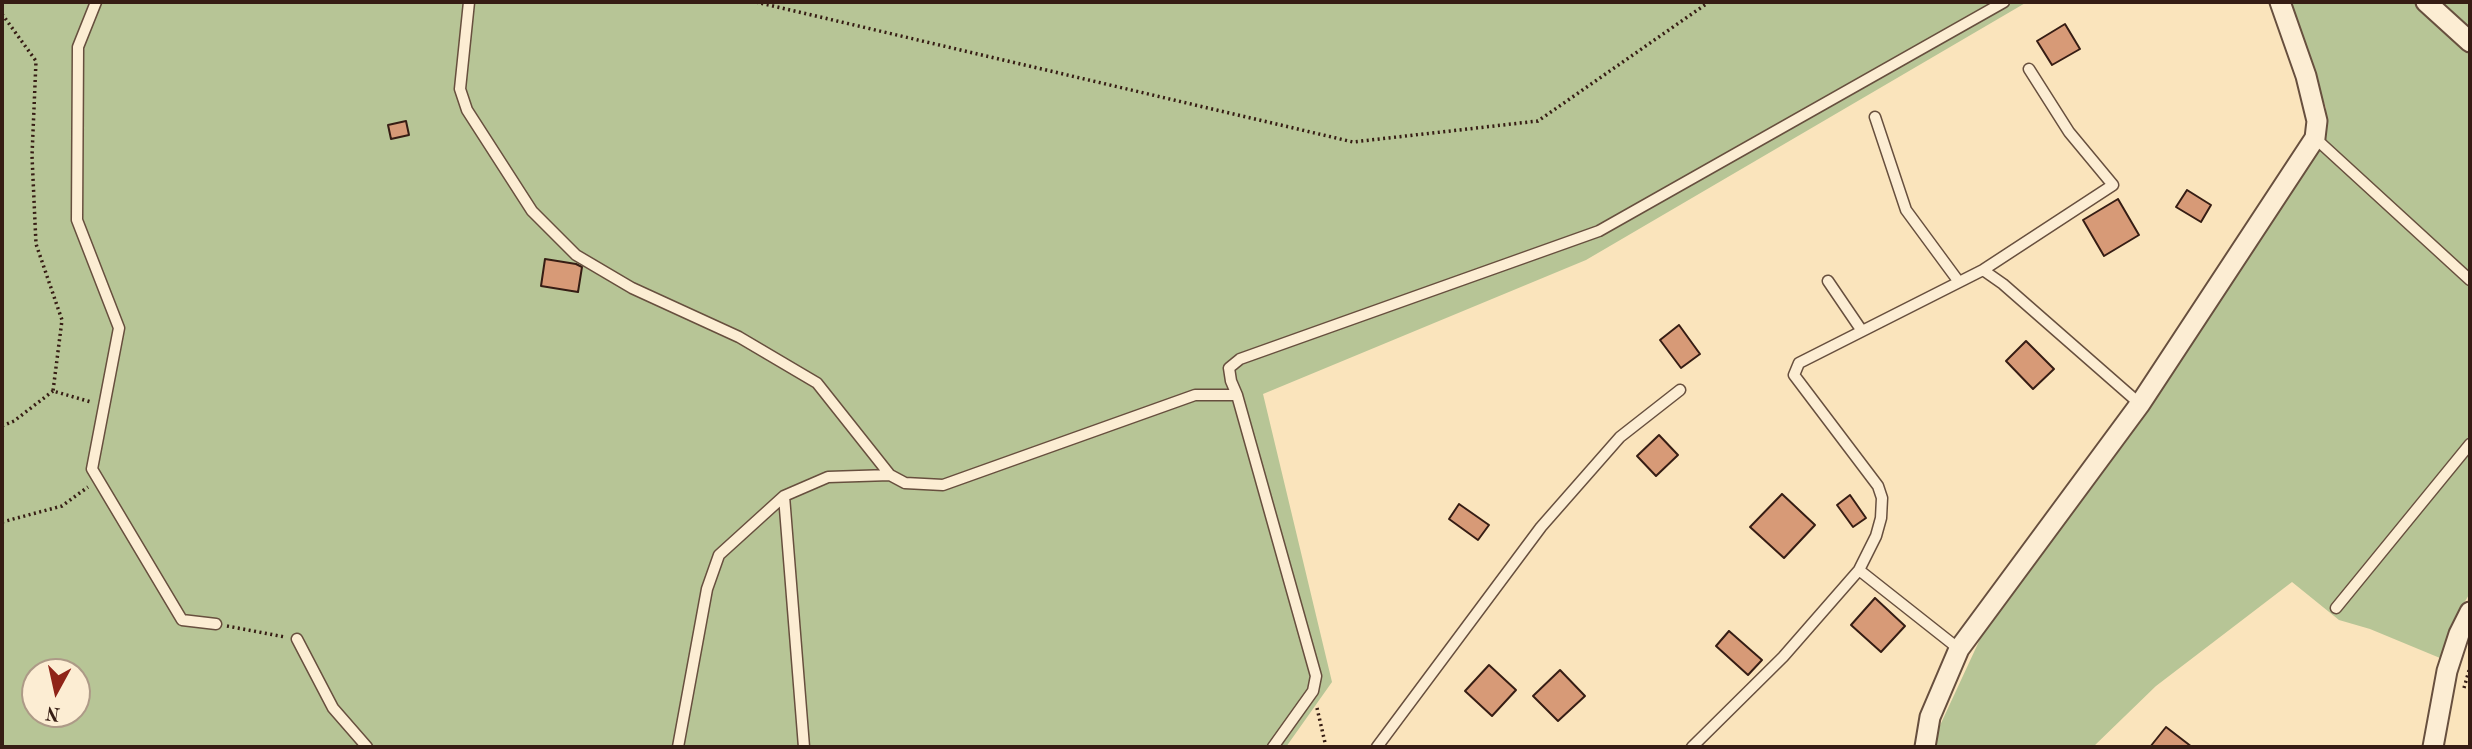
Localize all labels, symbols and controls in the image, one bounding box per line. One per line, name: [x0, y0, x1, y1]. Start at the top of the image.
north arrow: [21, 658, 91, 728]
text: N: [45, 702, 62, 723]

